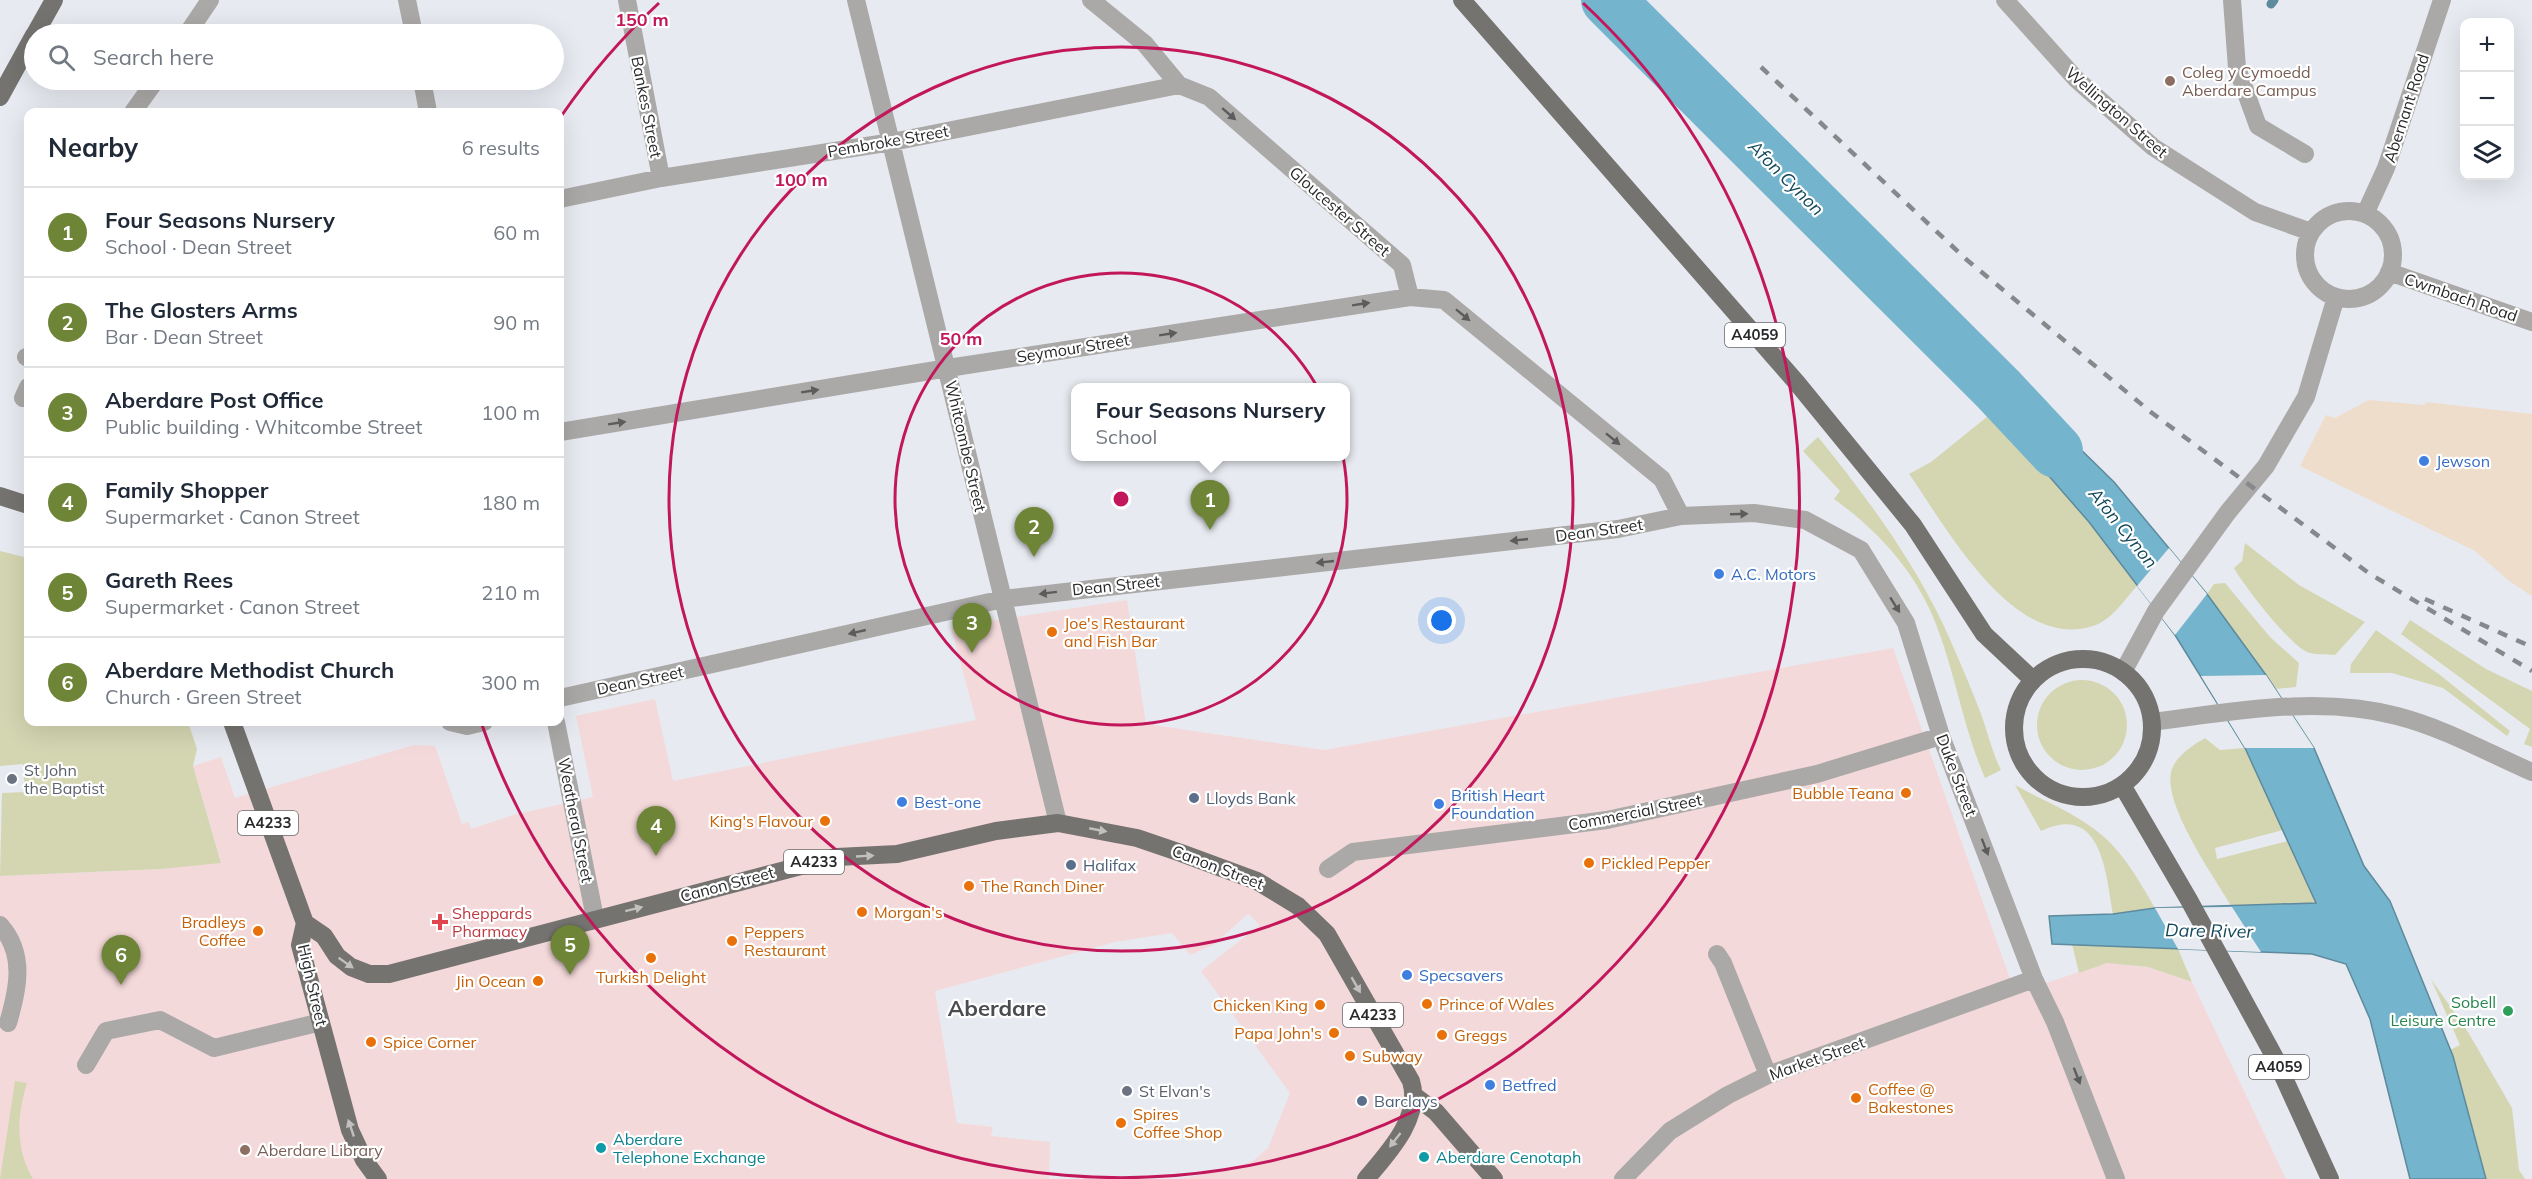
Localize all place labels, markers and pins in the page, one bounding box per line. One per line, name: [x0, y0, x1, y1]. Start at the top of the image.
place label: Coleg y Cymoedd Aberdare Campus: [2182, 62, 2317, 100]
marker: Coleg y Cymoedd Aberdare Campus: [2163, 74, 2177, 88]
place label: Jewson: [2436, 451, 2490, 471]
marker: Jewson: [2417, 454, 2431, 468]
pin: 1: [1190, 480, 1230, 530]
centre of rings: [1111, 489, 1131, 509]
pin: 2: [1014, 508, 1054, 557]
place label: A.C. Motors: [1731, 564, 1816, 584]
marker: A.C. Motors: [1712, 567, 1726, 581]
pin: 3: [952, 604, 992, 653]
place label: Joe's Restaurant and Fish Bar: [1064, 613, 1185, 651]
marker: Joe's Restaurant and Fish Bar: [1045, 625, 1059, 639]
place label: St John the Baptist: [24, 760, 105, 798]
marker: St John the Baptist: [5, 772, 19, 786]
place label: Bubble Teana: [1792, 783, 1894, 803]
place label: British Heart Foundation: [1451, 785, 1545, 823]
marker: Bubble Teana: [1899, 786, 1913, 800]
place label: Lloyds Bank: [1206, 788, 1296, 808]
marker: Lloyds Bank: [1187, 791, 1201, 805]
place label: Best-one: [914, 792, 981, 812]
marker: Best-one: [895, 795, 909, 809]
marker: British Heart Foundation: [1432, 797, 1446, 811]
pin: 4: [636, 806, 676, 856]
place label: King's Flavour: [710, 811, 813, 831]
marker: King's Flavour: [818, 814, 832, 828]
place label: Pickled Pepper: [1601, 853, 1710, 873]
place label: Halifax: [1083, 855, 1136, 875]
marker: Pickled Pepper: [1582, 856, 1596, 870]
marker: Halifax: [1064, 858, 1078, 872]
place label: The Ranch Diner: [981, 876, 1104, 896]
marker: The Ranch Diner: [962, 879, 976, 893]
place label: Morgan's: [874, 902, 943, 922]
place label: Sheppards Pharmacy: [452, 903, 532, 941]
marker: Morgan's: [855, 905, 869, 919]
place label: Bradleys Coffee: [182, 912, 246, 950]
marker: Sheppards Pharmacy: [433, 915, 447, 929]
place label: Peppers Restaurant: [744, 922, 827, 960]
marker: Bradleys Coffee: [251, 924, 265, 938]
pin: 5: [550, 926, 590, 975]
marker: Peppers Restaurant: [725, 934, 739, 948]
pin: 6: [102, 936, 140, 985]
marker: Turkish Delight: [644, 951, 658, 965]
place label: Specsavers: [1419, 965, 1503, 985]
place label: Turkish Delight: [596, 967, 706, 987]
marker: Specsavers: [1400, 968, 1414, 982]
place label: Jin Ocean: [456, 971, 526, 991]
marker: Jin Ocean: [531, 974, 545, 988]
place label: Sobell Leisure Centre: [2391, 992, 2496, 1030]
place label: Prince of Wales: [1439, 994, 1555, 1014]
place label: Chicken King: [1213, 995, 1308, 1015]
marker: Prince of Wales: [1420, 997, 1434, 1011]
marker: Chicken King: [1313, 998, 1327, 1012]
marker: Sobell Leisure Centre: [2501, 1004, 2515, 1018]
place label: Papa John's: [1234, 1023, 1322, 1043]
place label: Greggs: [1454, 1025, 1507, 1045]
marker: Papa John's: [1327, 1026, 1341, 1040]
marker: Greggs: [1435, 1028, 1449, 1042]
place label: Spice Corner: [383, 1032, 476, 1052]
marker: Spice Corner: [364, 1035, 378, 1049]
place label: Subway: [1362, 1046, 1423, 1066]
marker: Subway: [1343, 1049, 1357, 1063]
place label: Betfred: [1502, 1075, 1557, 1095]
marker: Betfred: [1483, 1078, 1497, 1092]
place label: Coffee @ Bakestones: [1868, 1079, 1954, 1117]
place label: St Elvan's: [1139, 1081, 1211, 1101]
marker: St Elvan's: [1120, 1084, 1134, 1098]
place label: Barclays: [1374, 1091, 1438, 1111]
marker: Coffee @ Bakestones: [1849, 1091, 1863, 1105]
marker: Barclays: [1355, 1094, 1369, 1108]
place label: Spires Coffee Shop: [1133, 1104, 1222, 1142]
marker: Spires Coffee Shop: [1114, 1116, 1128, 1130]
place label: Aberdare Telephone Exchange: [613, 1129, 765, 1167]
place label: Aberdare Library: [257, 1140, 383, 1160]
marker: Aberdare Telephone Exchange: [594, 1141, 608, 1155]
marker: Aberdare Library: [238, 1143, 252, 1157]
place label: Aberdare Cenotaph: [1436, 1147, 1581, 1167]
marker: Aberdare Cenotaph: [1417, 1150, 1431, 1164]

